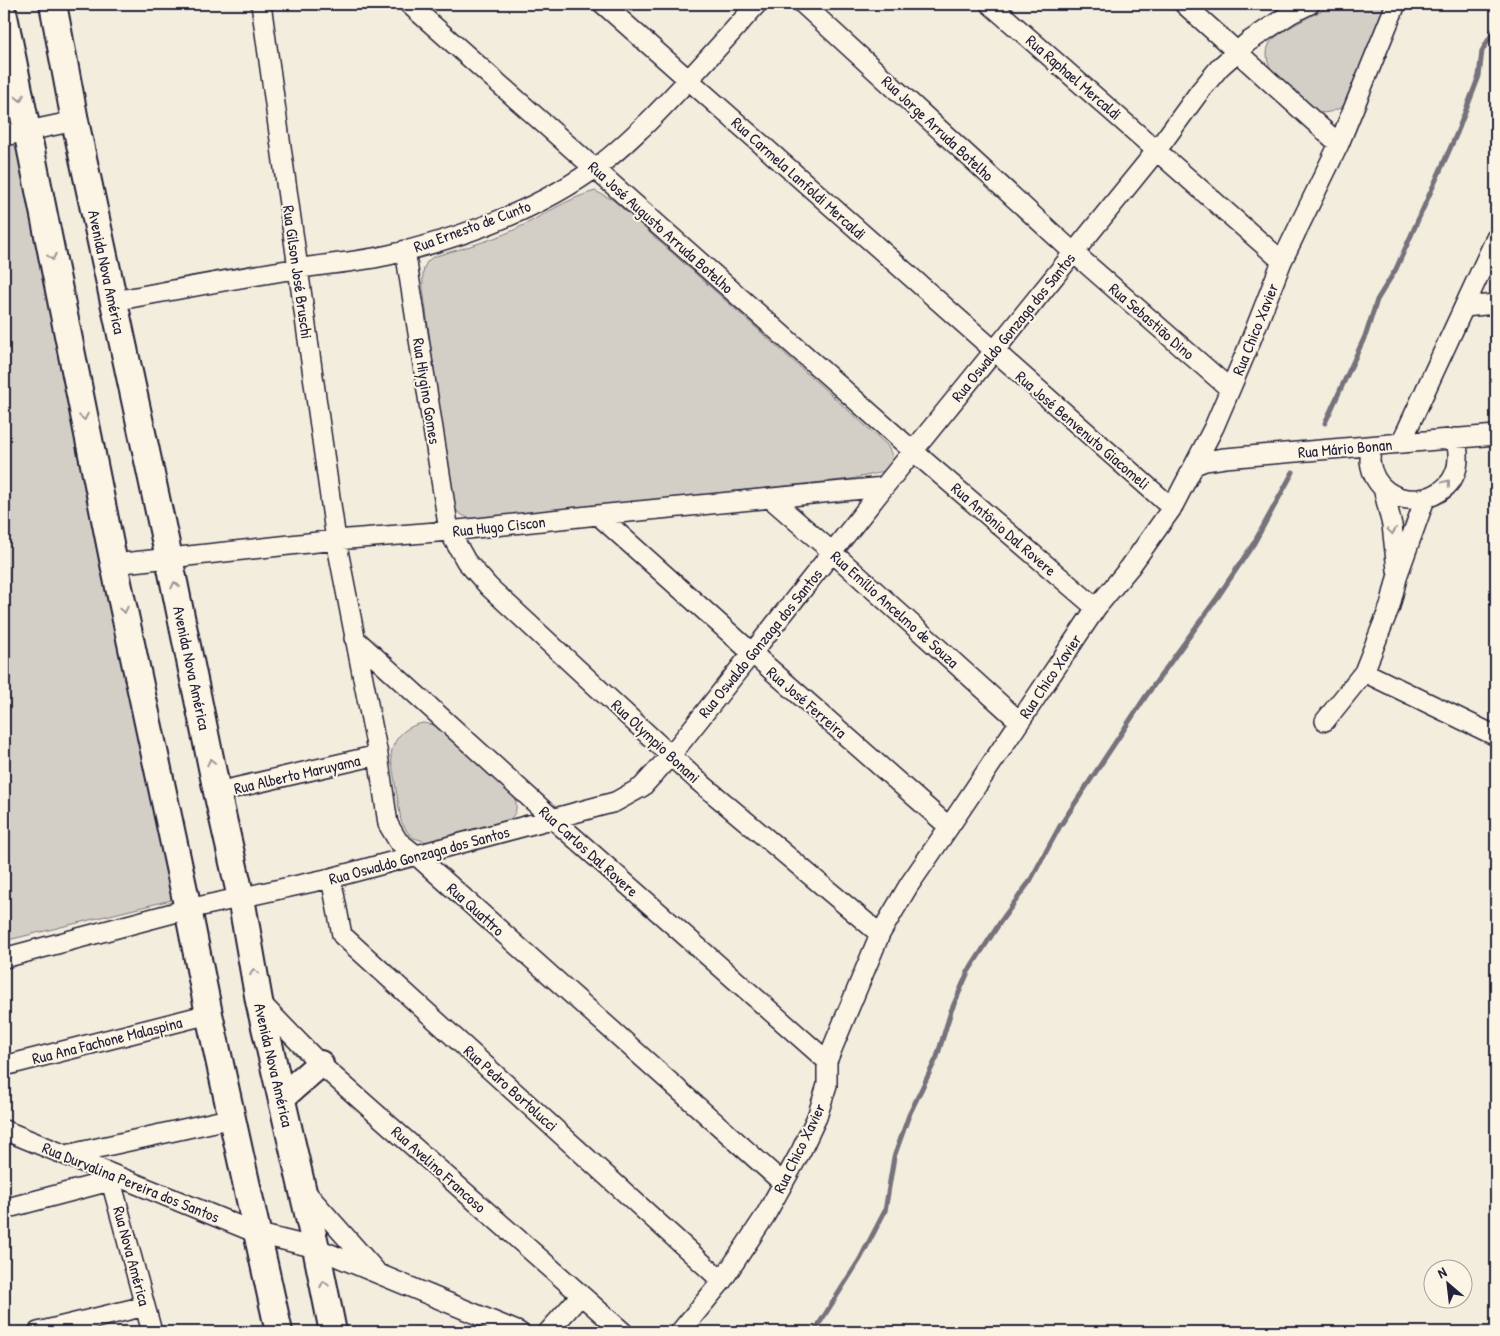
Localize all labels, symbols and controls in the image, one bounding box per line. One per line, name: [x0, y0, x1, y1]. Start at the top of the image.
street label: Rua Raphael Mercaldi: [1022, 29, 1126, 125]
street label: Rua Jorge Arruda Botelho: [877, 70, 999, 186]
one-way arrow: [15, 94, 25, 102]
street label: Rua Carmela Lanfoldi Mercaldi: [727, 112, 871, 244]
street label: Rua José Augusto Arruda Botelho: [584, 156, 739, 299]
street label: Rua Ernesto de Cunto: [410, 194, 534, 257]
street label: Rua Gilson José Bruschi: [278, 204, 318, 340]
street label: Avenida Nova América: [83, 208, 131, 336]
street label: Rua Oswaldo Gonzaga dos Santos: [946, 248, 1080, 406]
one-way arrow: [47, 253, 57, 262]
street label: Rua Sebastião Dino: [1105, 278, 1200, 365]
street label: Rua Chico Xavier: [1227, 280, 1283, 378]
street label: Rua Hiygino Gomes: [408, 336, 446, 446]
street label: Rua José Benvenuto Giacomeli: [1011, 366, 1155, 494]
one-way arrow: [78, 412, 89, 421]
street label: Rua Mário Bonan: [1297, 433, 1393, 463]
street label: Rua Antônio Dal Rovere: [947, 477, 1062, 581]
one-way arrow: [1442, 480, 1450, 489]
street label: Rua Hugo Ciscon: [452, 510, 546, 542]
one-way arrow: [1386, 527, 1397, 535]
street label: Rua Emílio Ancelmo de Souza: [826, 545, 964, 673]
street label: Rua Oswaldo Gonzaga dos Santos: [693, 564, 827, 722]
one-way arrow: [170, 581, 180, 590]
street label: Avenida Nova América: [168, 604, 216, 732]
one-way arrow: [118, 606, 128, 615]
street label: Rua Chico Xavier: [1014, 629, 1086, 723]
street label: Rua José Ferreira: [762, 661, 852, 743]
street label: Rua Olympio Bonani: [607, 694, 705, 788]
street label: Rua Alberto Maruyama: [232, 749, 362, 799]
one-way arrow: [206, 757, 217, 766]
street label: Rua Carlos Dal Rovere: [535, 801, 644, 902]
street label: Rua Oswaldo Gonzaga dos Santos: [326, 820, 512, 890]
street label: Rua Quattro: [442, 877, 510, 941]
one-way arrow: [249, 968, 259, 977]
street label: Avenida Nova América: [249, 1001, 299, 1129]
street label: Rua Ana Fachone Malaspina: [30, 1011, 184, 1069]
street label: Rua Pedro Bortolucci: [459, 1040, 563, 1136]
street label: Rua Chico Xavier: [768, 1099, 830, 1197]
street label: Rua Avelino Francoso: [387, 1121, 491, 1218]
street label: Rua Durvalina Pereira dos Santos: [39, 1136, 223, 1228]
street label: Rua Nova América: [108, 1204, 156, 1308]
north arrow: [1422, 1258, 1472, 1308]
text: N: [1434, 1262, 1450, 1282]
one-way arrow: [319, 1280, 329, 1289]

